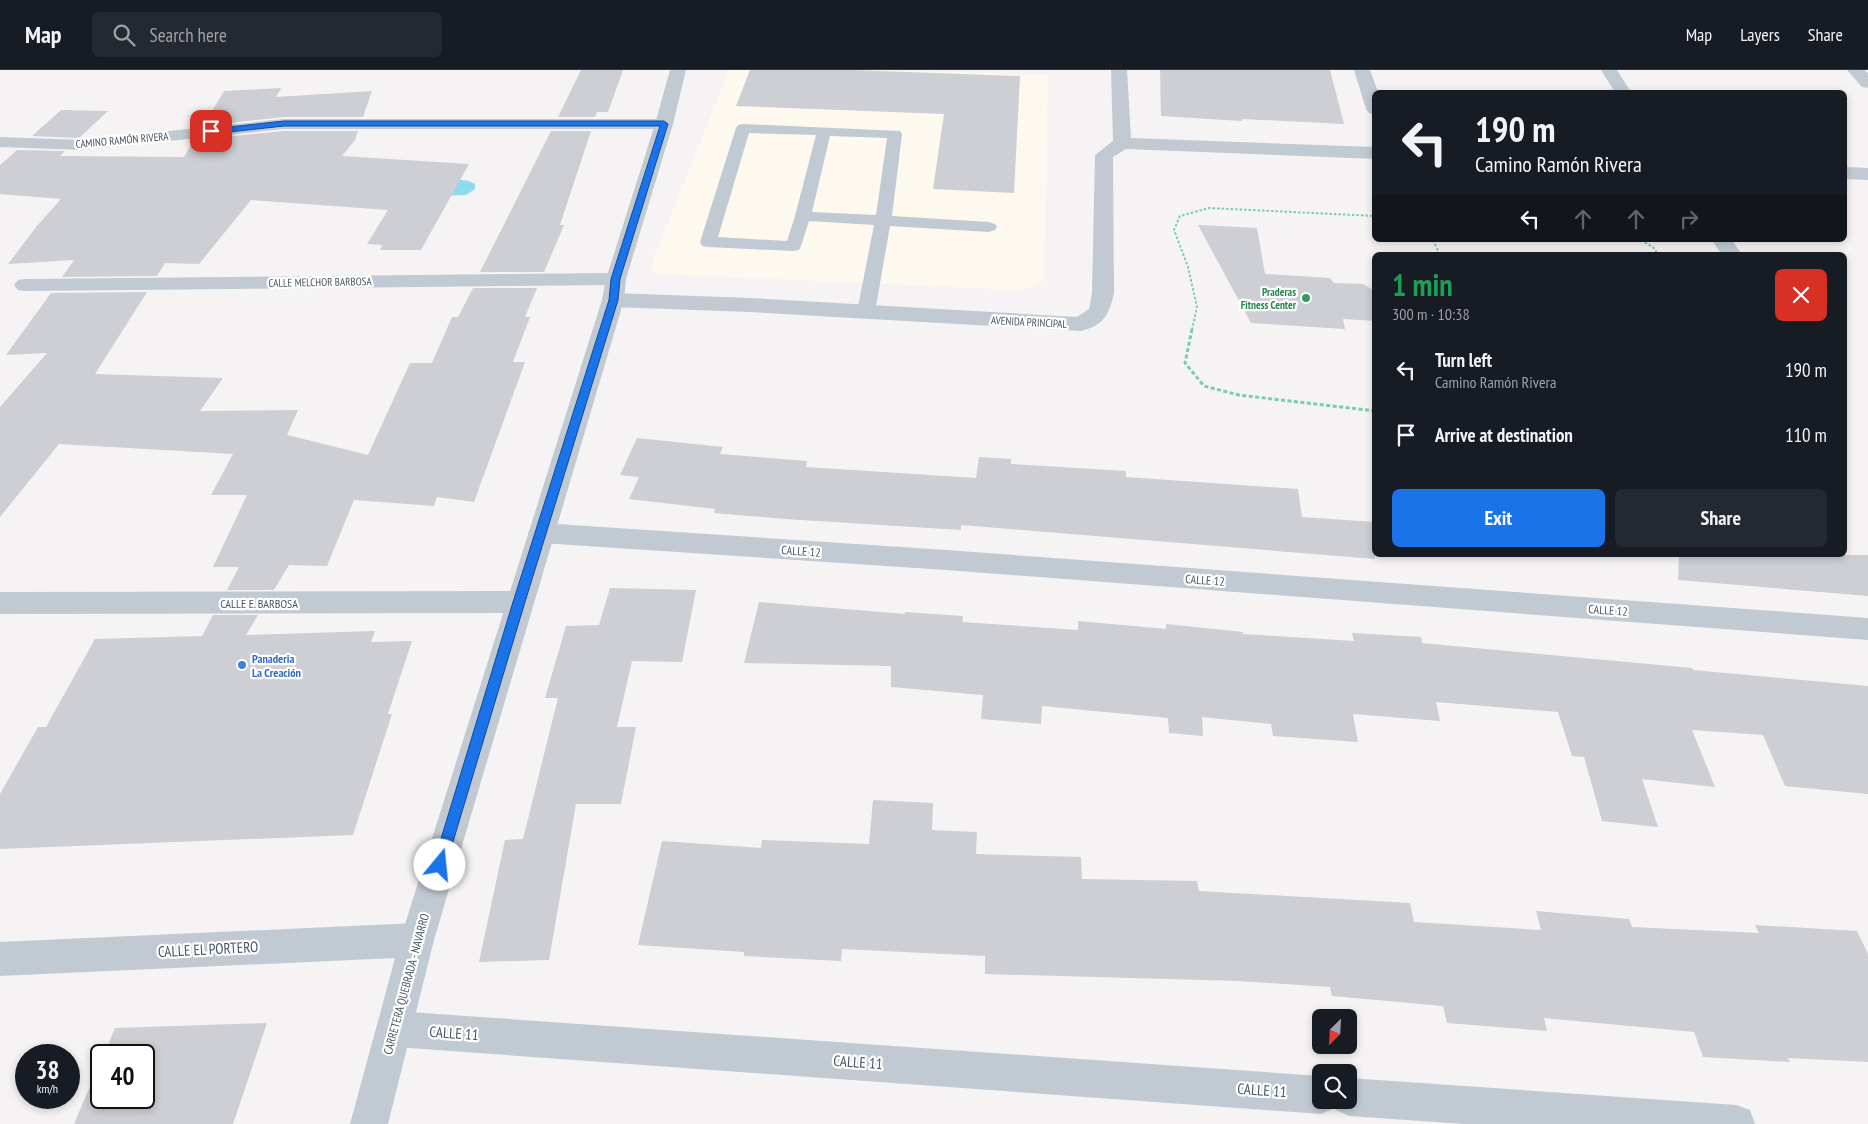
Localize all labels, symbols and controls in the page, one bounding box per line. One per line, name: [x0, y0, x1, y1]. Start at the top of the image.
search box: [92, 12, 442, 57]
text: Map: [25, 19, 62, 50]
icon: search: [110, 21, 138, 49]
text: Search here: [150, 23, 227, 47]
text: Map: [1686, 23, 1712, 46]
text: Layers: [1740, 23, 1780, 46]
text: Share: [1808, 23, 1843, 46]
text: 190 m: [1475, 106, 1556, 152]
pin: [190, 110, 232, 152]
icon: left: [1392, 110, 1457, 175]
icon: arrive: [197, 117, 225, 145]
street label: CAMINO RAMÓN RIVERA: [75, 129, 170, 151]
text: Camino Ramón Rivera: [1475, 150, 1642, 178]
icon: left: [1516, 205, 1544, 233]
icon: ahead: [1569, 205, 1597, 233]
icon: ahead: [1622, 205, 1650, 233]
icon: right: [1675, 205, 1703, 233]
text: 1 min: [1392, 265, 1453, 304]
button: close: [1775, 269, 1827, 321]
street label: CALLE MELCHOR BARBOSA: [268, 274, 372, 290]
place label: Praderas Fitness Center: [1241, 285, 1297, 312]
marker: Praderas Fitness Center: [1300, 292, 1312, 304]
text: 300 m · 10:38: [1392, 304, 1470, 324]
street label: AVENIDA PRINCIPAL: [991, 313, 1068, 331]
text: Turn left: [1435, 348, 1492, 372]
icon: left: [1392, 356, 1420, 384]
text: 190 m: [1785, 358, 1827, 382]
text: Camino Ramón Rivera: [1435, 372, 1556, 392]
icon: arrive: [1392, 421, 1420, 449]
text: Arrive at destination: [1435, 423, 1573, 447]
text: 110 m: [1785, 423, 1827, 447]
button: Exit: [1392, 489, 1605, 547]
button: Share: [1615, 489, 1827, 547]
street label: CALLE 12: [781, 542, 821, 560]
street label: CALLE 12: [1185, 571, 1225, 589]
street label: CALLE E. BARBOSA: [220, 596, 298, 611]
street label: CALLE 12: [1588, 601, 1628, 619]
place label: Panaderia La Creación: [252, 651, 301, 680]
marker: Panaderia La Creación: [236, 659, 248, 671]
position arrow: [413, 838, 465, 890]
street label: CARRETERA QUEBRADA - NAVARRO: [380, 911, 432, 1056]
street label: CALLE EL PORTERO: [157, 937, 259, 961]
north arrow: [1312, 1009, 1358, 1054]
map controls: [1312, 1009, 1357, 1109]
street label: CALLE 11: [429, 1022, 479, 1044]
speed limit sign: 40: [90, 1044, 155, 1109]
street label: CALLE 11: [833, 1051, 883, 1073]
text: 38: [36, 1054, 59, 1086]
button: search: [1312, 1064, 1357, 1109]
street label: CALLE 11: [1237, 1079, 1287, 1101]
text: km/h: [37, 1081, 58, 1096]

